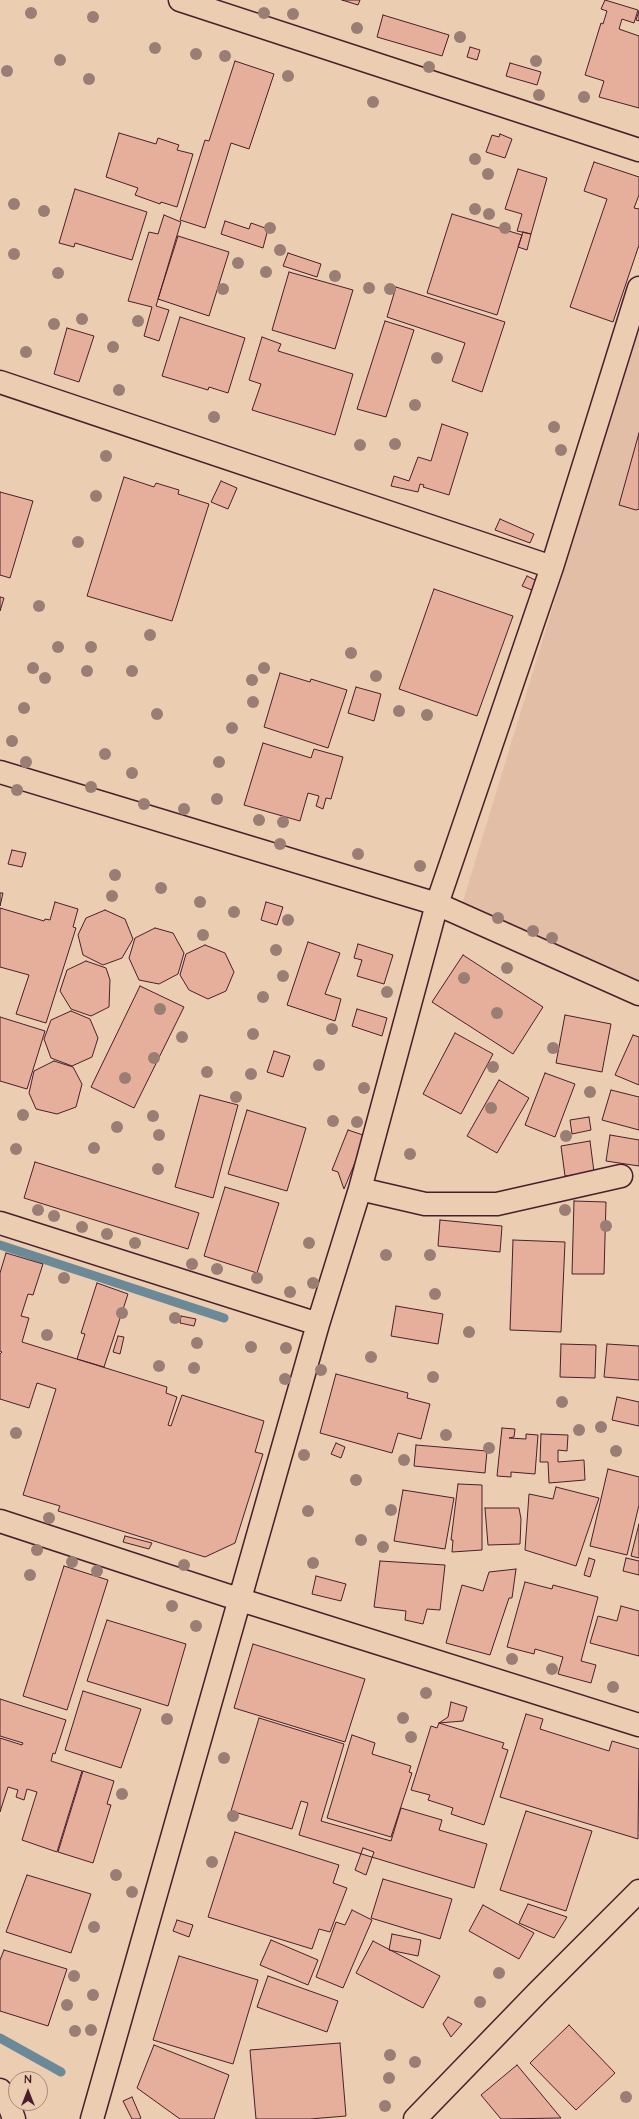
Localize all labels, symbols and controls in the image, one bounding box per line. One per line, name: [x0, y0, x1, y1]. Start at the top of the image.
north arrow: [8, 2071, 48, 2111]
text: N: [25, 2072, 31, 2087]

